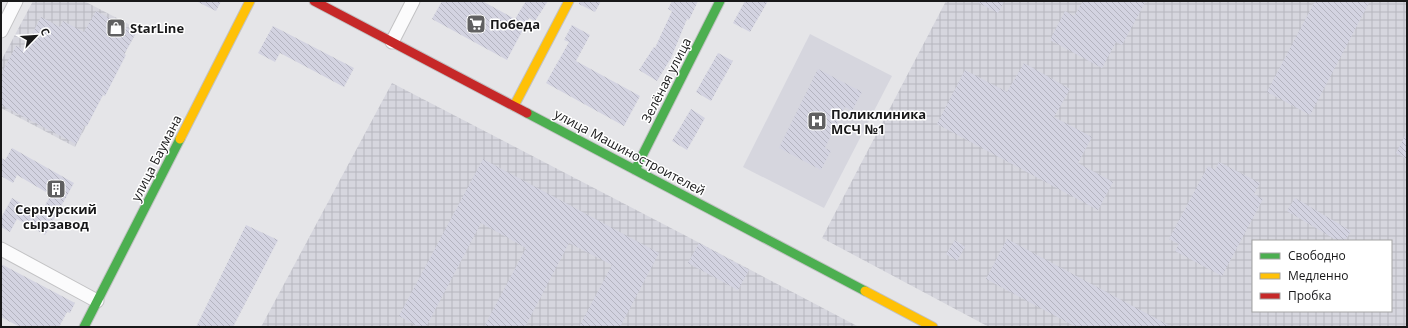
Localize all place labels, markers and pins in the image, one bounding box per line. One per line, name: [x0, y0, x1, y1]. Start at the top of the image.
supermarket icon: Победа: [465, 13, 487, 35]
place label: Победа: [490, 15, 540, 33]
shop icon: StarLine: [105, 17, 127, 39]
place label: StarLine: [130, 19, 184, 37]
place label: Поликлиника МСЧ №1: [831, 105, 926, 138]
hospital icon: Поликлиника МСЧ №1: [806, 110, 828, 132]
building icon: Сернурский сырзавод: [45, 178, 67, 200]
place label: Сернурский сырзавод: [15, 200, 97, 233]

